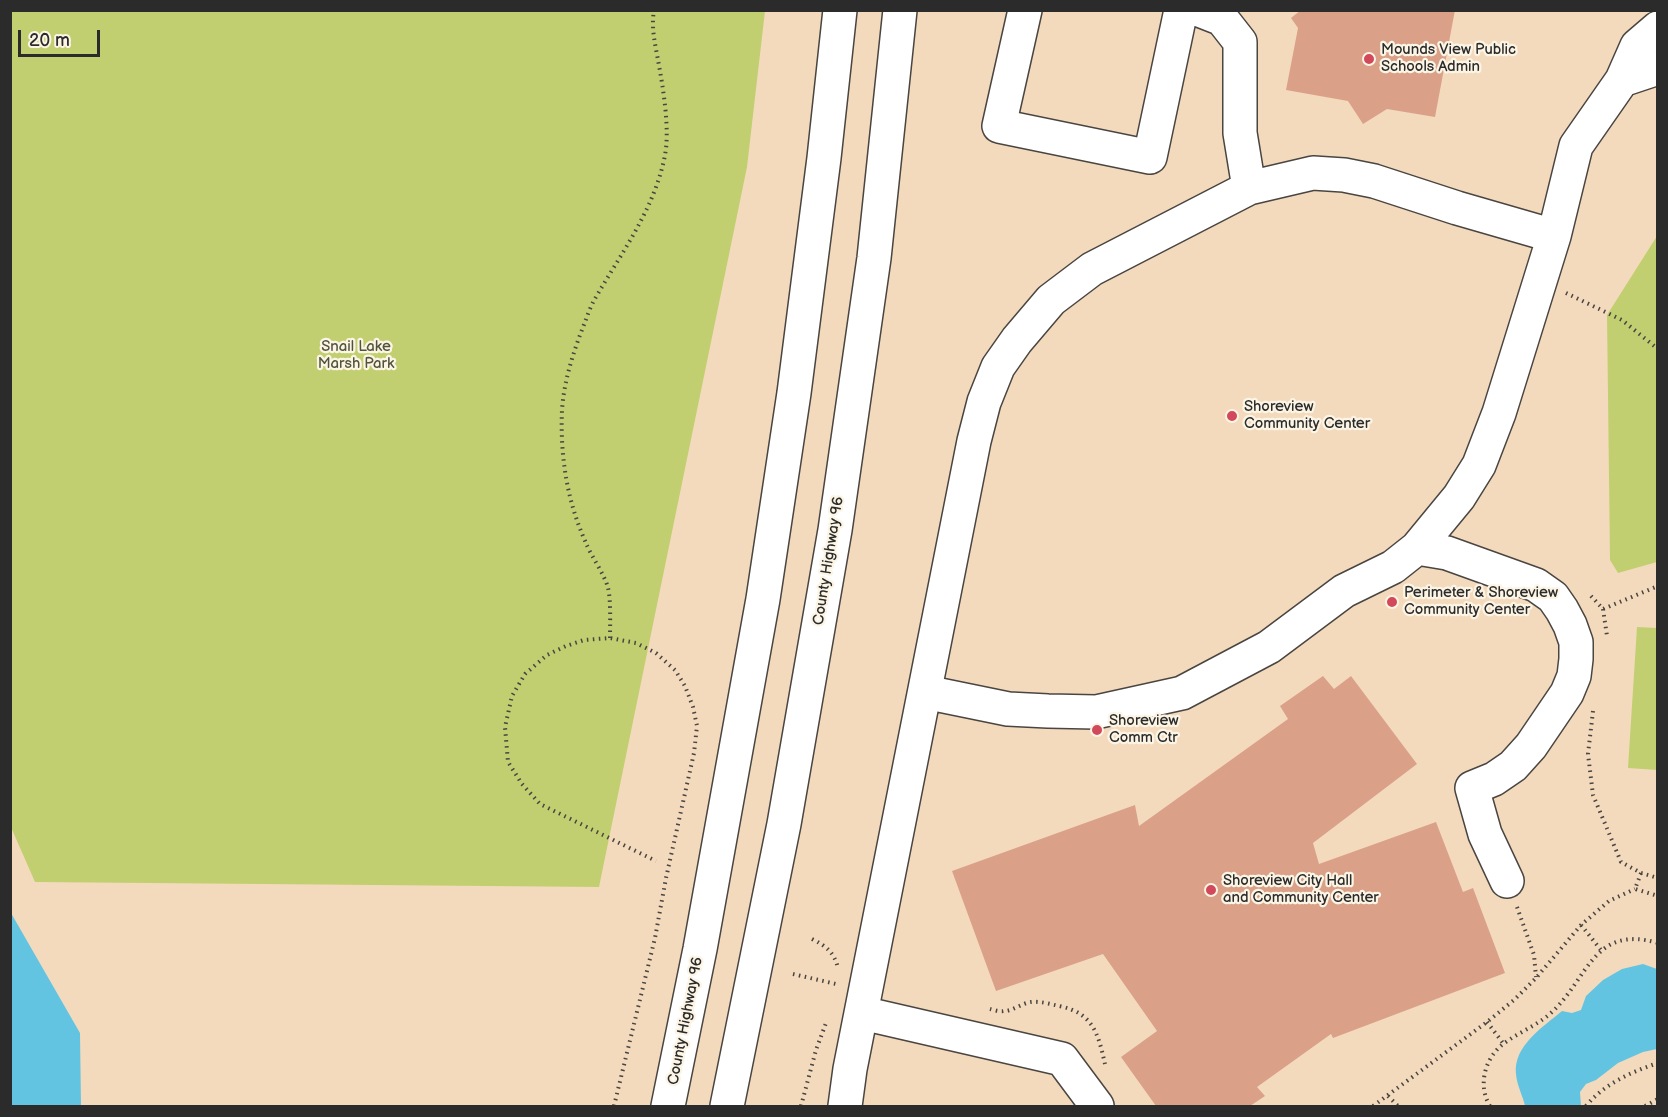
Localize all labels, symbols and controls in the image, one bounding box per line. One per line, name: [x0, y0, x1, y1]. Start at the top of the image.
scale bar: [21, 18, 104, 56]
text: 20 m: [29, 30, 70, 51]
place label: Mounds View Public Schools Admin: [1381, 41, 1516, 76]
marker: Mounds View Public Schools Admin: [1362, 52, 1376, 66]
park label: Snail Lake Marsh Park: [318, 338, 394, 373]
place label: Shoreview Community Center: [1244, 398, 1370, 433]
marker: Shoreview Community Center: [1225, 409, 1239, 423]
street label: County Highway 96: [810, 496, 848, 626]
place label: Perimeter & Shoreview Community Center: [1404, 584, 1558, 619]
marker: Perimeter & Shoreview Community Center: [1385, 595, 1399, 609]
place label: Shoreview Comm Ctr: [1109, 712, 1178, 747]
marker: Shoreview Comm Ctr: [1090, 723, 1104, 737]
place label: Shoreview City Hall and Community Center: [1223, 872, 1379, 907]
marker: Shoreview City Hall and Community Center: [1204, 883, 1218, 897]
street label: County Highway 96: [665, 956, 707, 1086]

